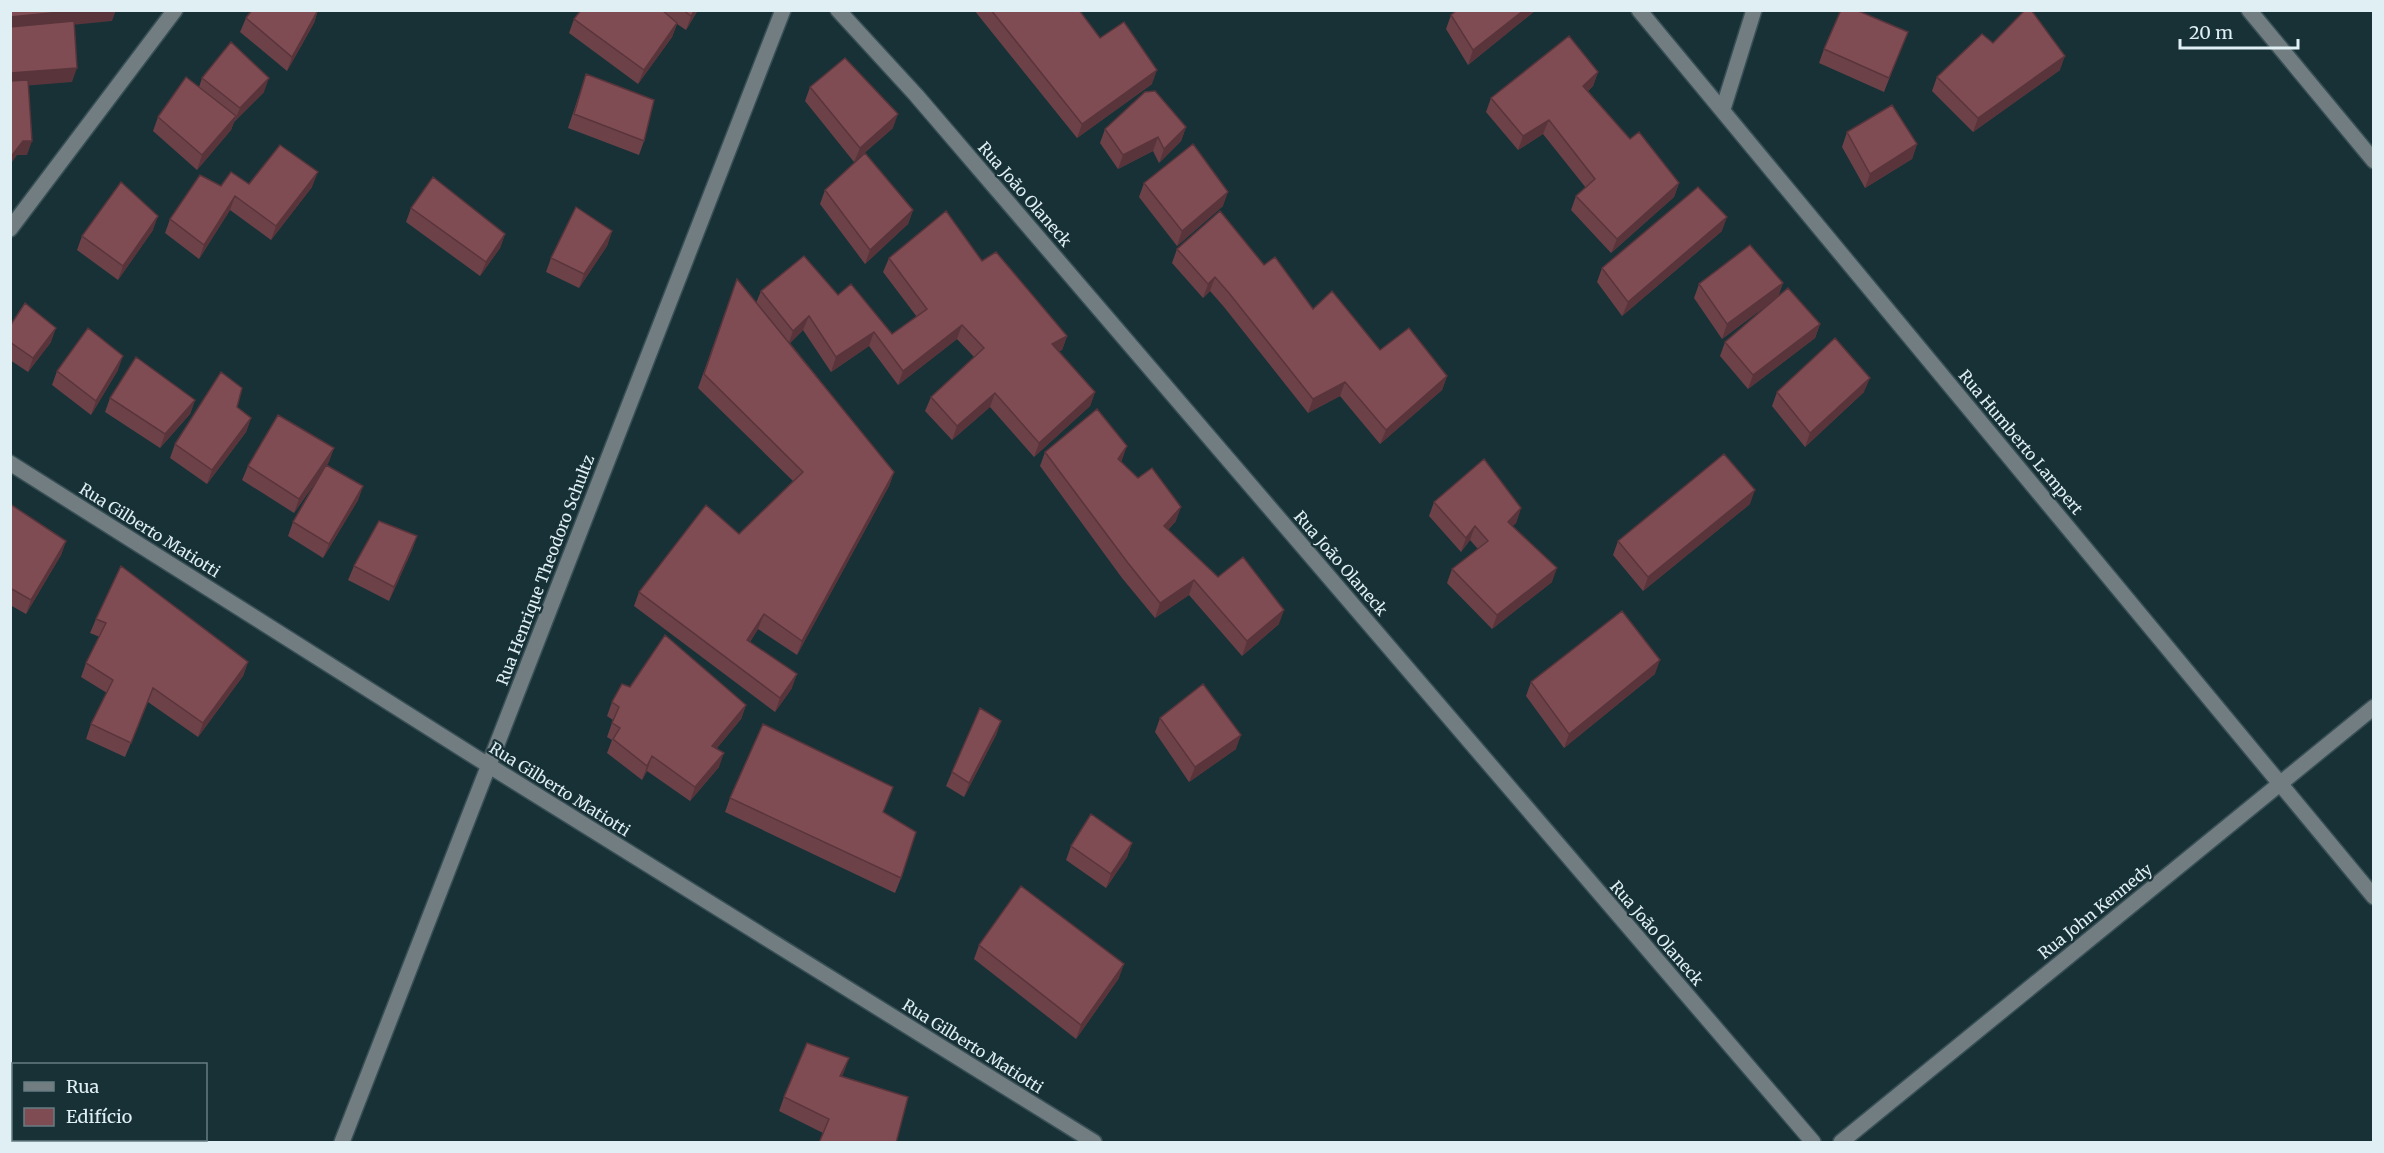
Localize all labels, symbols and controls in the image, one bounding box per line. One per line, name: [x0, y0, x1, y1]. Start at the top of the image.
scale bar: [2180, 12, 2298, 50]
text: 20 m: [2189, 21, 2233, 44]
street label: Rua João Olaneck: [974, 138, 1077, 251]
street label: Rua Humberto Lampert: [1955, 366, 2088, 519]
street label: Rua Henrique Theodoro Schultz: [492, 452, 598, 688]
street label: Rua Gilberto Matiotti: [76, 479, 224, 581]
street label: Rua João Olaneck: [1290, 507, 1393, 620]
street label: Rua Gilberto Matiotti: [486, 738, 634, 840]
street label: Rua John Kennedy: [2034, 858, 2157, 963]
street label: Rua João Olaneck: [1606, 877, 1709, 990]
street label: Rua Gilberto Matiotti: [899, 995, 1047, 1097]
legend: [12, 1063, 207, 1141]
text: Rua: [66, 1075, 100, 1098]
text: Edifício: [66, 1105, 132, 1128]

